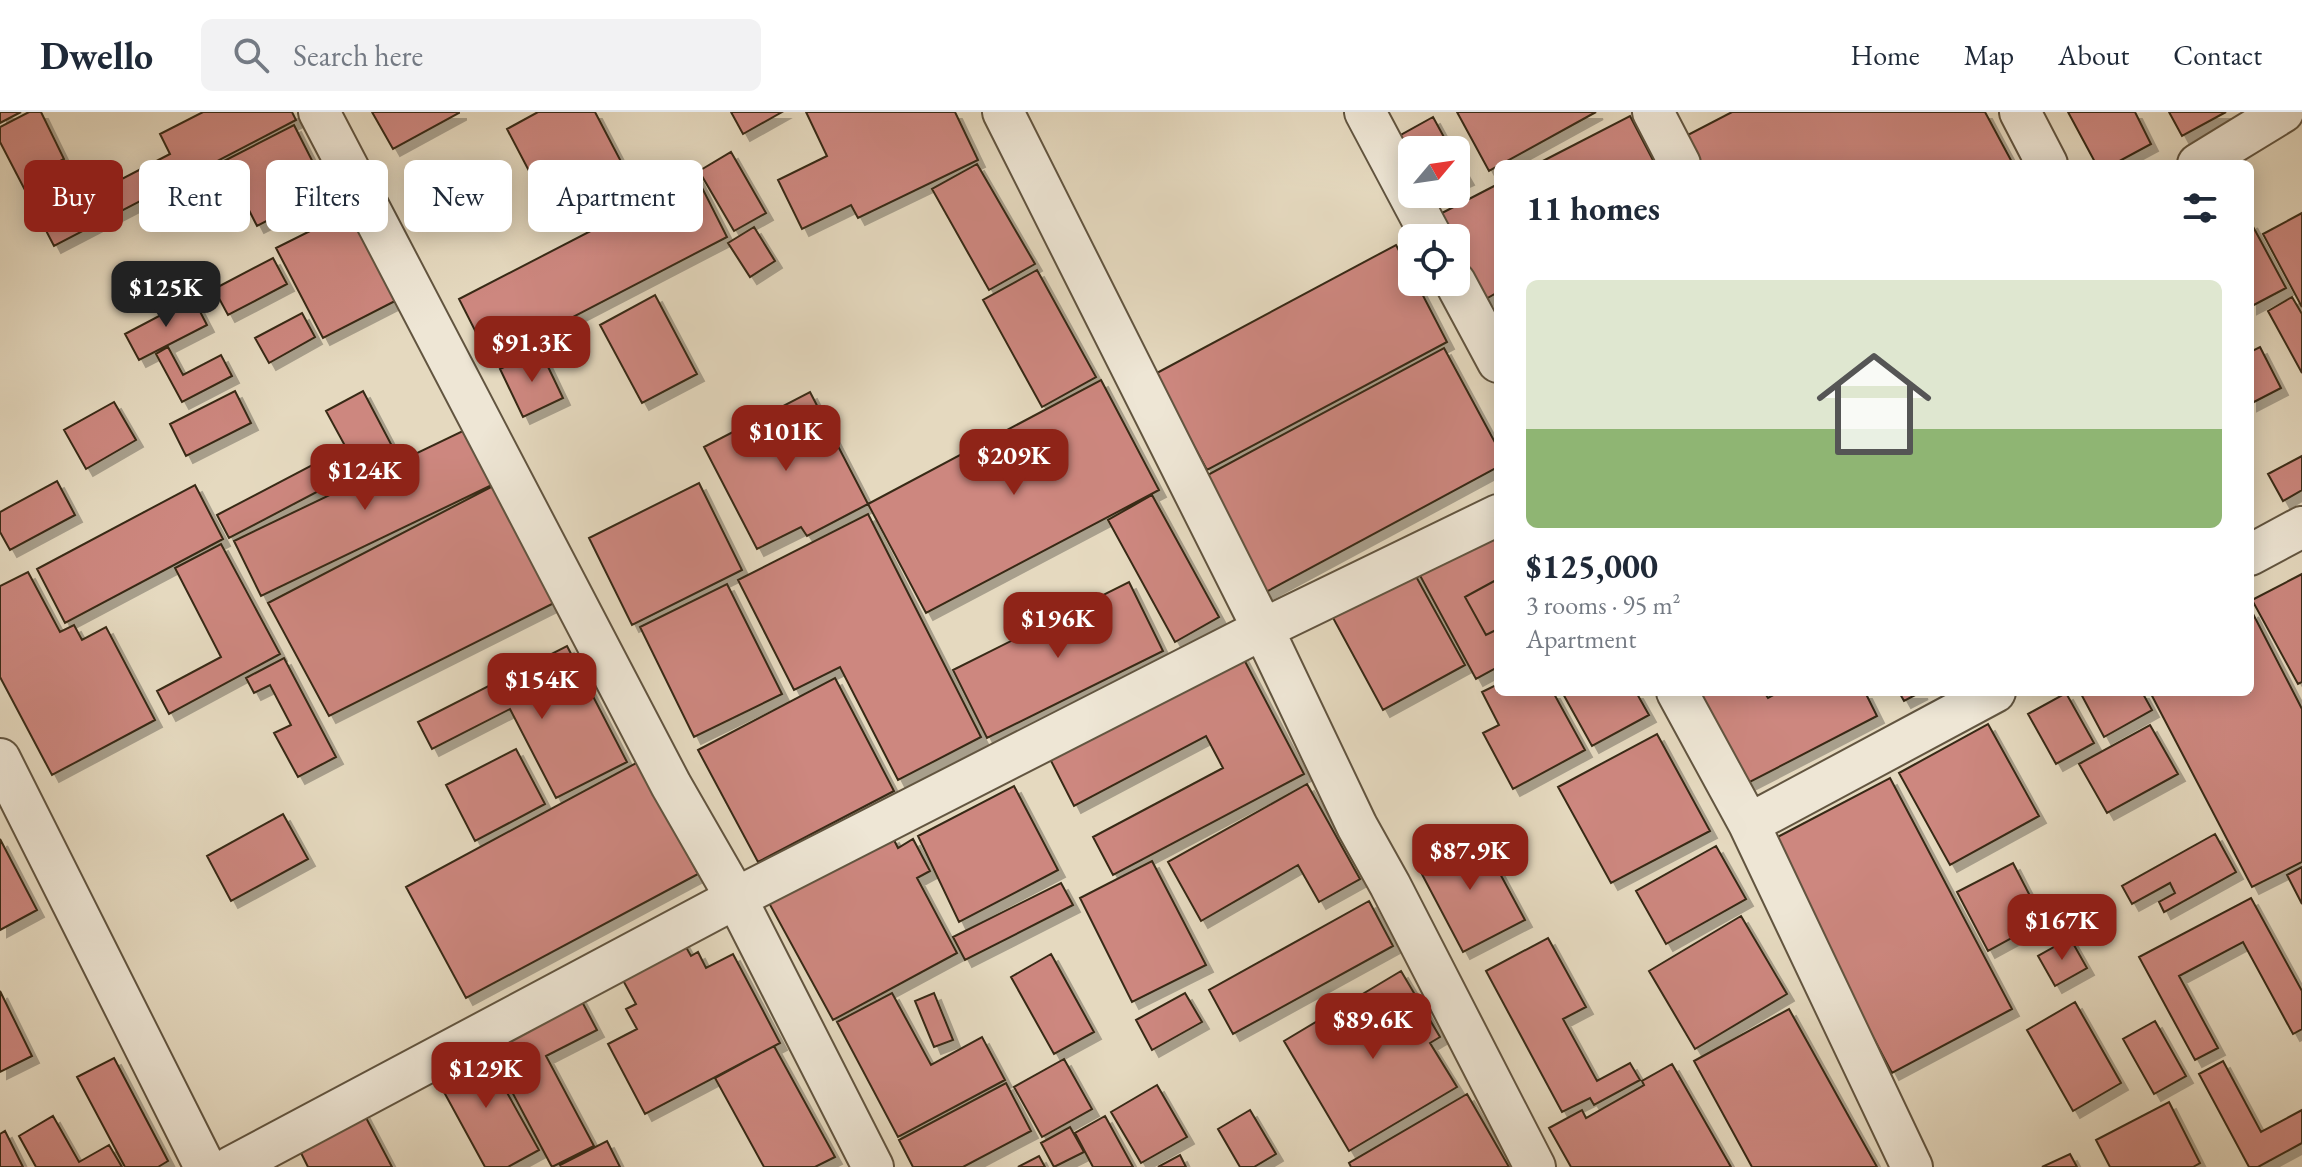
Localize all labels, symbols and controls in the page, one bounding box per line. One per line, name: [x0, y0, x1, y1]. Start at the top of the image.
search box: [201, 19, 761, 91]
text: Dwello: [40, 31, 153, 80]
icon: search: [229, 33, 273, 77]
text: Search here: [293, 36, 423, 75]
text: Home: [1850, 37, 1920, 73]
text: Map: [1964, 37, 2014, 73]
text: About: [2058, 37, 2129, 73]
text: Contact: [2173, 37, 2262, 73]
north arrow: [1398, 136, 1470, 208]
map controls: [1398, 136, 1470, 296]
chip: Buy: [24, 160, 123, 232]
chip: Rent: [139, 160, 250, 232]
chip: Filters: [266, 160, 388, 232]
chip: New: [404, 160, 512, 232]
chip: Apartment: [528, 160, 703, 232]
text: 11 homes: [1526, 186, 1660, 230]
icon: filters: [2178, 186, 2222, 230]
button: locate: [1398, 224, 1470, 296]
pin: $125K: [110, 261, 222, 329]
text: $125K: [129, 270, 203, 304]
pin: $91.3K: [467, 316, 597, 384]
text: $91.3K: [492, 325, 572, 359]
icon: home: [1802, 332, 1946, 476]
pin: $101K: [730, 405, 842, 473]
text: $101K: [749, 414, 823, 448]
pin: $209K: [958, 429, 1070, 497]
text: $209K: [977, 438, 1051, 472]
pin: $124K: [309, 444, 421, 512]
text: $124K: [328, 453, 402, 487]
text: $125,000: [1526, 544, 1658, 588]
text: 3 rooms · 95 m²: [1526, 588, 1681, 622]
pin: $196K: [1002, 592, 1114, 660]
text: $196K: [1021, 601, 1095, 635]
text: Apartment: [1526, 622, 1636, 656]
pin: $154K: [486, 653, 598, 721]
text: $154K: [505, 662, 579, 696]
pin: $87.9K: [1405, 824, 1535, 892]
text: $87.9K: [1430, 833, 1510, 867]
pin: $167K: [2006, 894, 2118, 962]
text: $167K: [2025, 903, 2099, 937]
pin: $89.6K: [1308, 993, 1438, 1061]
text: $89.6K: [1333, 1002, 1413, 1036]
pin: $129K: [430, 1042, 542, 1110]
text: $129K: [449, 1051, 523, 1085]

